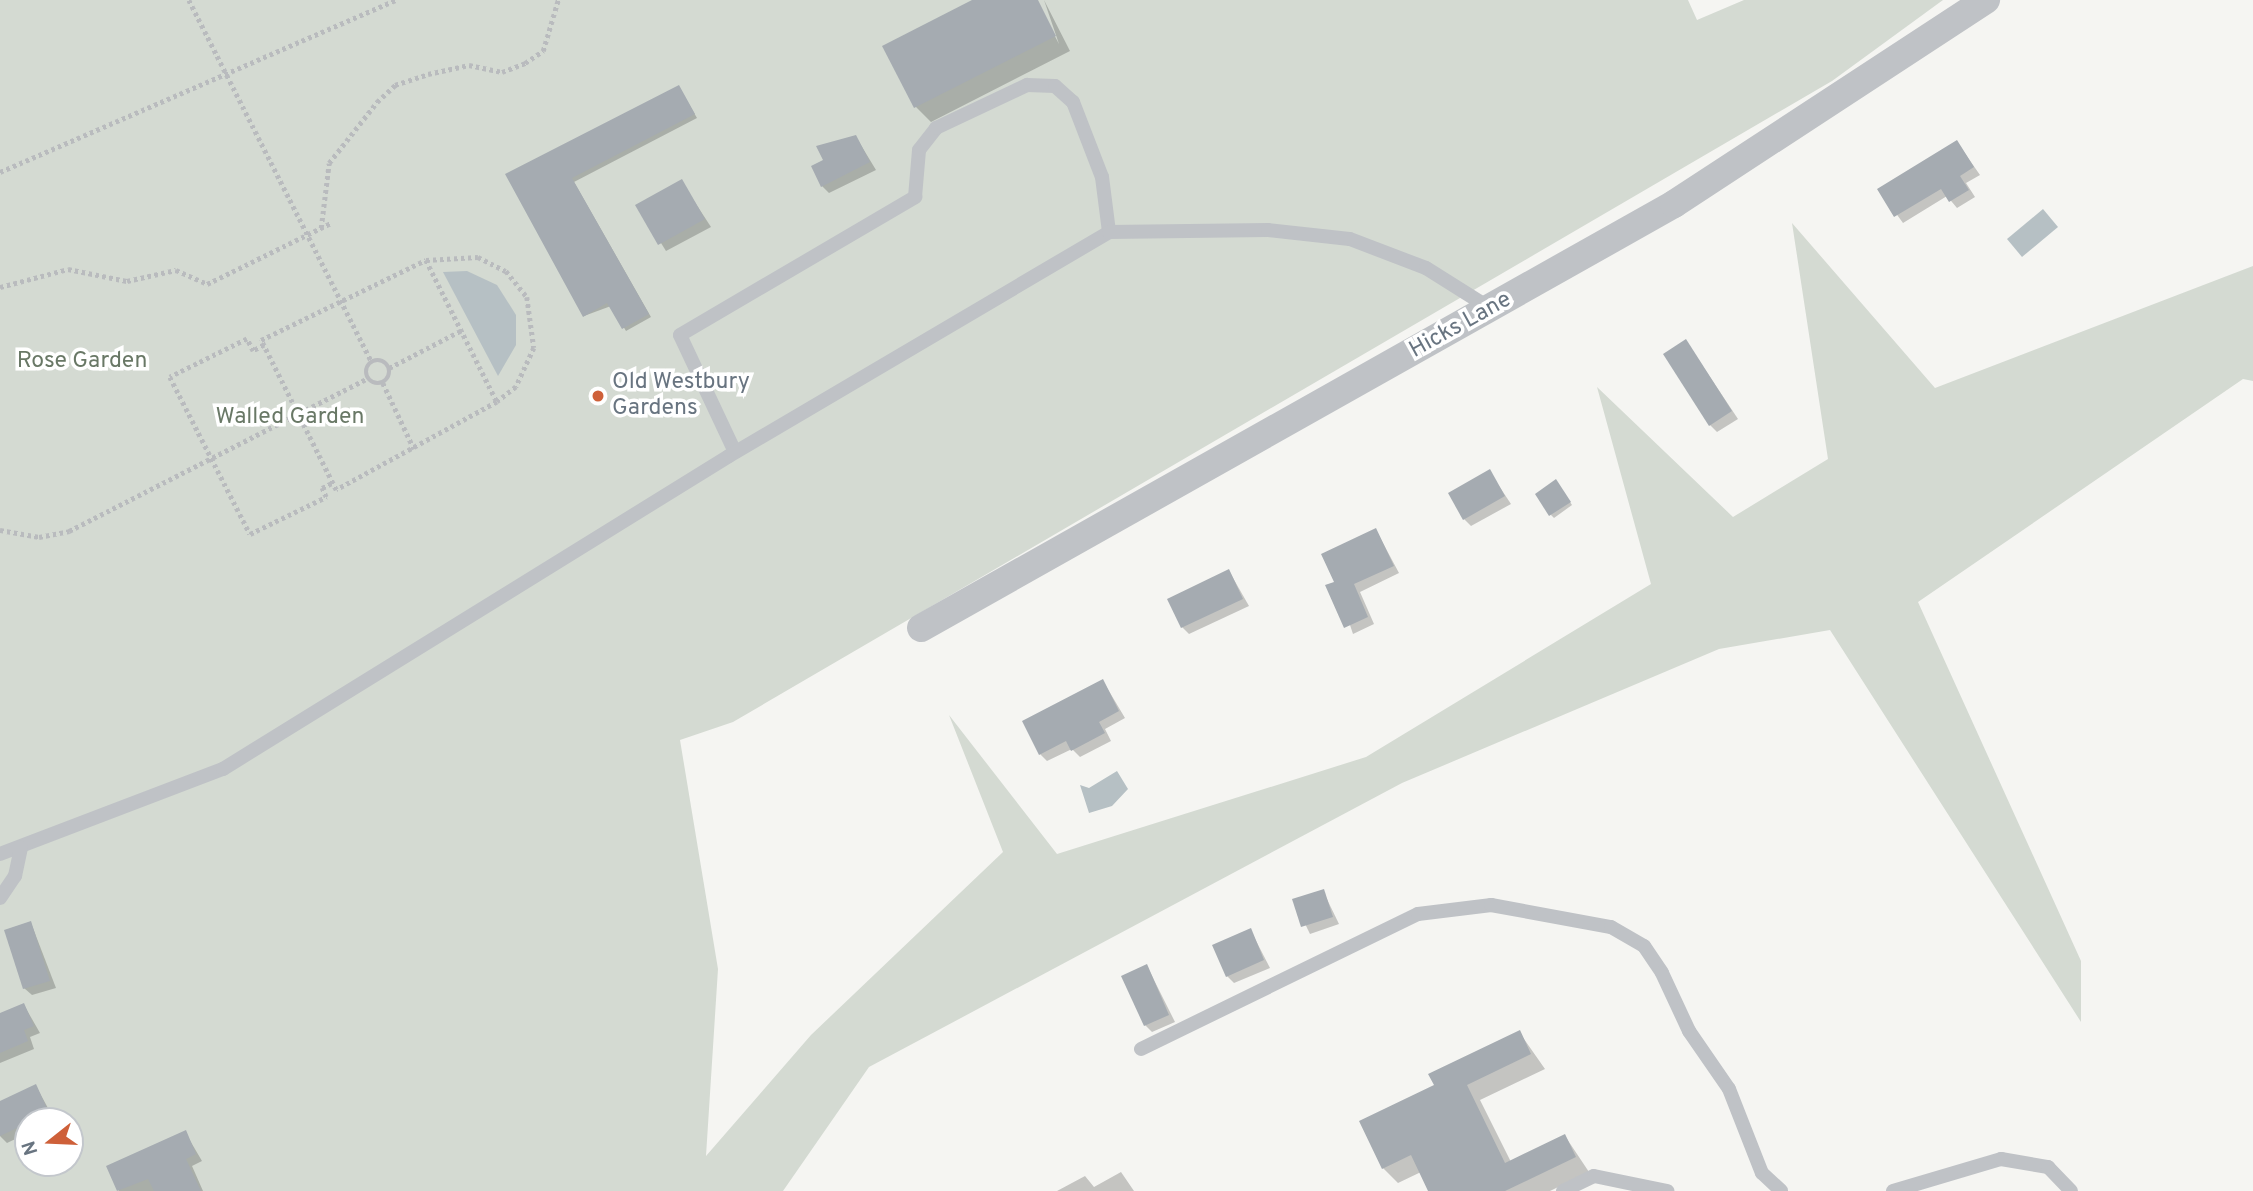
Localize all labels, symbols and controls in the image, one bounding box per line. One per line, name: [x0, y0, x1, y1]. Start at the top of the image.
street label: Hicks Lane: [1405, 287, 1517, 365]
park label: Rose Garden: [17, 348, 147, 376]
place label: Old Westbury Gardens: [612, 369, 750, 423]
marker: Old Westbury Gardens: [590, 388, 606, 404]
park label: Walled Garden: [215, 404, 365, 432]
north arrow: [14, 1107, 84, 1177]
text: N: [17, 1138, 44, 1158]

